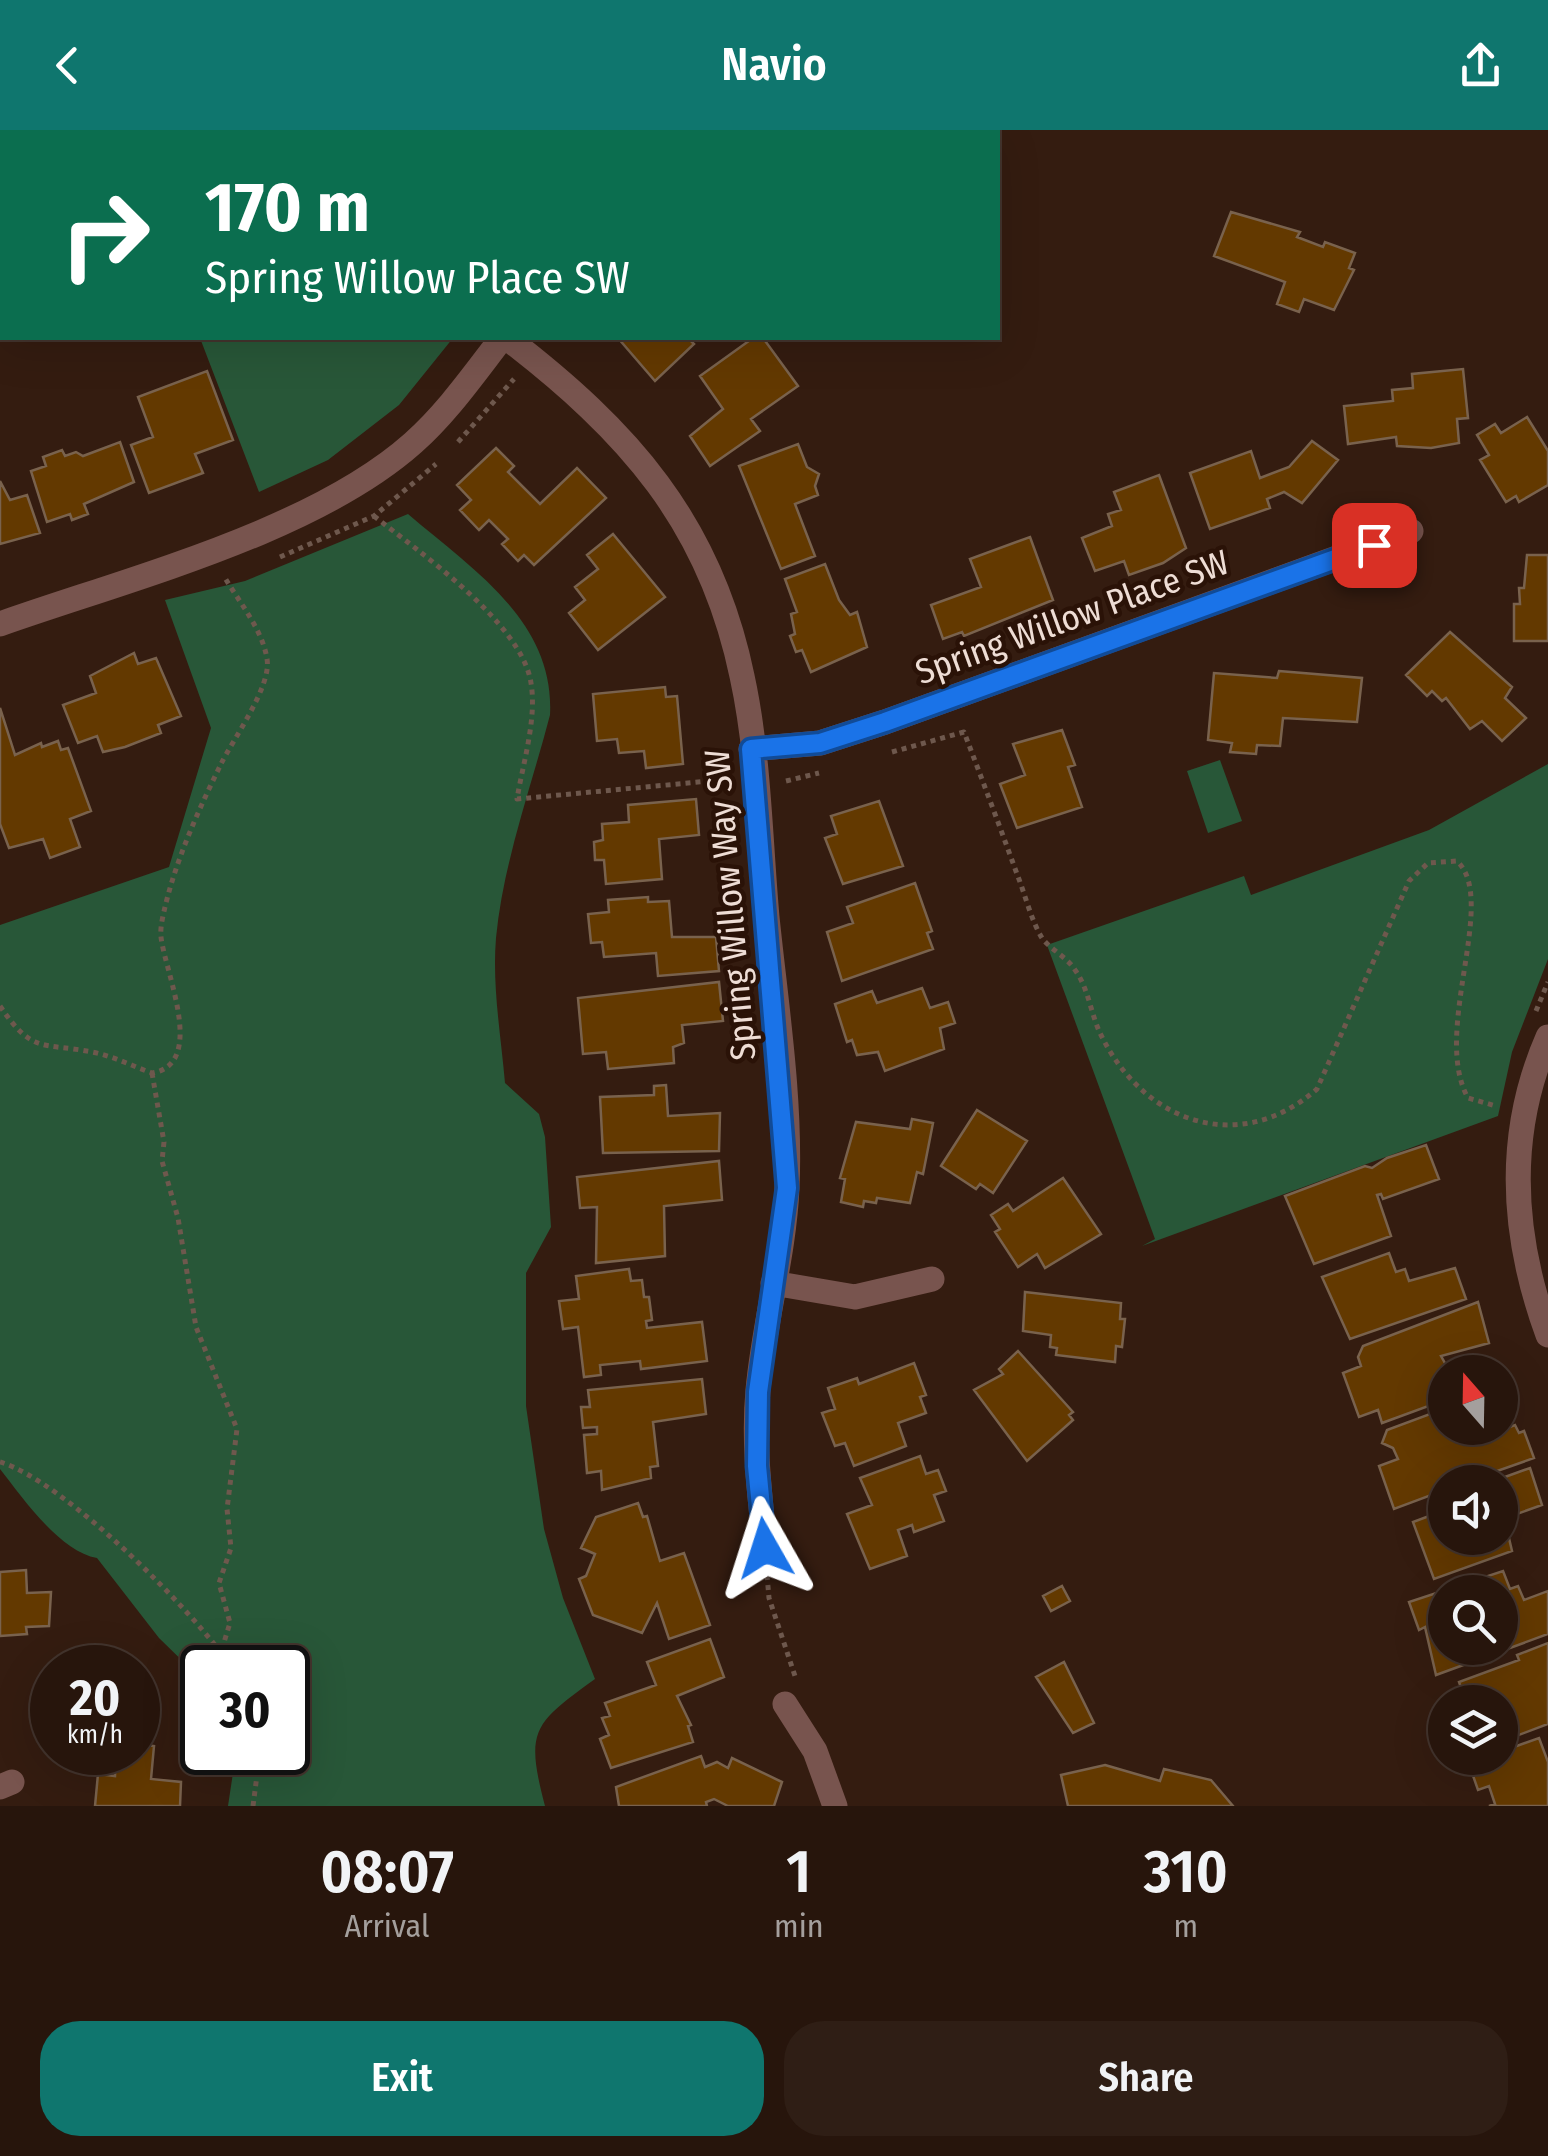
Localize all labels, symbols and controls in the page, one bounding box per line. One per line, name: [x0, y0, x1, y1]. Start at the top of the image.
icon: back: [40, 38, 95, 93]
text: Navio: [721, 38, 827, 92]
icon: share: [1453, 38, 1508, 93]
text: 170 m: [205, 166, 370, 250]
icon: right: [40, 170, 170, 300]
text: Spring Willow Place SW: [205, 251, 630, 305]
pin: [1332, 503, 1417, 588]
icon: arrive: [1347, 518, 1402, 573]
street label: Spring Willow Place SW: [910, 541, 1234, 693]
street label: Spring Willow Way SW: [695, 748, 765, 1062]
north arrow: [1428, 1355, 1518, 1445]
map controls: [1428, 1355, 1518, 1775]
button: sound: [1428, 1465, 1518, 1555]
position arrow: [713, 1496, 817, 1600]
button: search: [1428, 1575, 1518, 1665]
speed limit sign: 30: [180, 1645, 310, 1775]
text: 20: [70, 1668, 120, 1728]
button: layers: [1428, 1685, 1518, 1775]
text: km/h: [67, 1720, 123, 1750]
text: 08:07: [320, 1836, 454, 1908]
text: 1: [786, 1836, 811, 1908]
text: 310: [1144, 1836, 1228, 1908]
text: Arrival: [345, 1907, 429, 1945]
text: min: [774, 1907, 824, 1945]
text: m: [1173, 1907, 1198, 1945]
button: Exit: [40, 2021, 764, 2136]
button: Share: [784, 2021, 1508, 2136]

